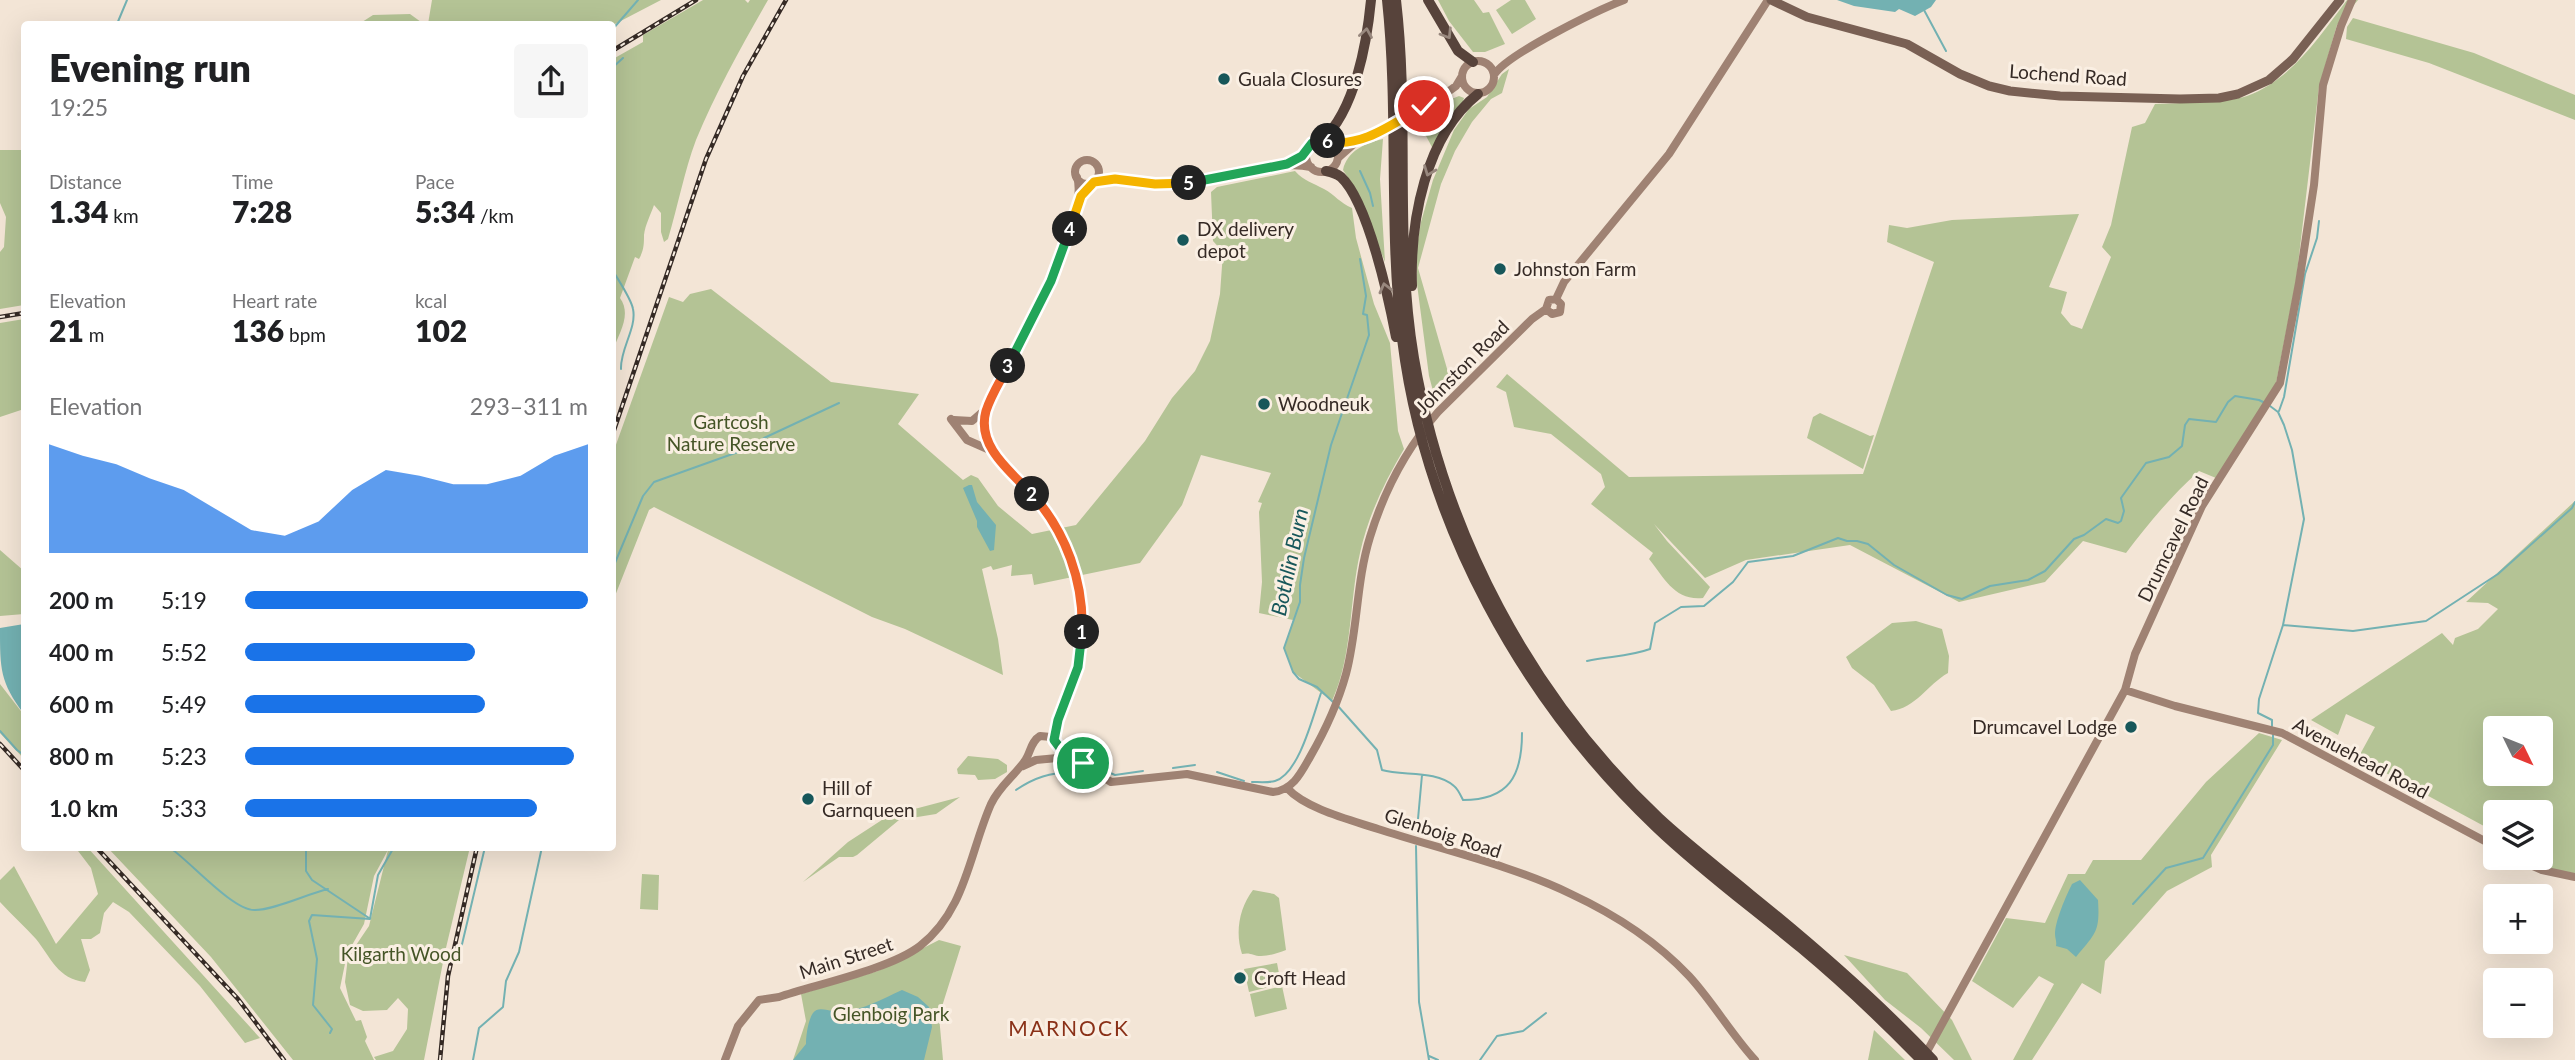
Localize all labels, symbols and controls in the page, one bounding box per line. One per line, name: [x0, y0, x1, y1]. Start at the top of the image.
one-way arrow: [1438, 27, 1451, 40]
one-way arrow: [1359, 28, 1374, 39]
text: Evening run: [49, 44, 251, 90]
button: share: [514, 44, 588, 118]
street label: Lochend Road: [2008, 59, 2128, 90]
place label: Guala Closures: [1238, 67, 1362, 90]
marker: Guala Closures: [1216, 71, 1232, 87]
pin: [1394, 76, 1454, 136]
icon: check: [1405, 87, 1443, 125]
text: 19:25: [49, 93, 108, 121]
pin: 6: [1310, 124, 1346, 158]
text: 6: [1322, 129, 1333, 152]
one-way arrow: [1423, 165, 1437, 177]
pin: 5: [1172, 166, 1206, 200]
text: Distance: [49, 170, 122, 193]
text: Time: [232, 170, 273, 193]
text: Pace: [415, 170, 454, 193]
text: 5: [1183, 171, 1194, 194]
text: 1.34: [49, 193, 108, 229]
text: 7:28: [232, 193, 292, 229]
text: 5:34: [415, 193, 475, 229]
text: km: [108, 204, 139, 227]
text: /km: [475, 204, 514, 227]
pin: 4: [1052, 212, 1088, 246]
text: 4: [1064, 217, 1075, 240]
place label: DX delivery depot: [1197, 217, 1294, 262]
marker: DX delivery depot: [1175, 232, 1191, 248]
place label: Johnston Farm: [1514, 257, 1636, 280]
marker: Johnston Farm: [1492, 261, 1508, 277]
one-way arrow: [1379, 282, 1393, 294]
text: Elevation: [49, 289, 126, 312]
text: Heart rate: [232, 289, 317, 312]
text: kcal: [415, 289, 447, 312]
text: 21: [49, 312, 84, 348]
text: 136: [232, 312, 284, 348]
text: 102: [415, 312, 467, 348]
street label: Johnston Road: [1410, 315, 1513, 418]
text: m: [84, 323, 104, 346]
text: bpm: [284, 323, 326, 346]
pin: 3: [990, 348, 1026, 384]
text: 3: [1002, 354, 1013, 377]
text: Elevation: [49, 392, 142, 420]
text: 293–311 m: [470, 392, 588, 420]
place label: Woodneuk: [1278, 392, 1370, 415]
marker: Woodneuk: [1256, 396, 1272, 412]
park label: Gartcosh Nature Reserve: [667, 410, 795, 455]
street label: Drumcavel Road: [2132, 472, 2213, 605]
pin: 2: [1014, 476, 1050, 512]
text: 2: [1026, 482, 1037, 505]
water label: Bothlin Burn: [1265, 506, 1312, 618]
text: 200 m: [49, 586, 114, 614]
text: 5:19: [161, 586, 207, 614]
pin: 1: [1064, 614, 1100, 650]
text: 1: [1076, 620, 1087, 643]
text: 400 m: [49, 638, 114, 666]
text: 5:52: [161, 638, 207, 666]
text: 600 m: [49, 690, 114, 718]
text: 5:49: [161, 690, 207, 718]
street label: Avenuehead Road: [2289, 712, 2433, 803]
place label: Drumcavel Lodge: [1972, 715, 2117, 738]
north arrow: [2483, 716, 2553, 786]
map controls: [2483, 716, 2553, 1038]
marker: Drumcavel Lodge: [2123, 719, 2139, 735]
pin: [1053, 733, 1113, 793]
text: 800 m: [49, 742, 114, 770]
text: 5:23: [161, 742, 207, 770]
icon: arrive: [1064, 744, 1102, 782]
place label: Hill of Garnqueen: [822, 776, 915, 821]
marker: Hill of Garnqueen: [800, 791, 816, 807]
text: 1.0 km: [49, 794, 118, 822]
text: 5:33: [161, 794, 207, 822]
button: layers: [2483, 800, 2553, 870]
street label: Glenboig Road: [1382, 803, 1505, 862]
button: +: [2483, 884, 2553, 954]
street label: Main Street: [796, 932, 896, 983]
park label: Kilgarth Wood: [341, 942, 461, 965]
place label: Croft Head: [1254, 966, 1346, 989]
button: −: [2483, 968, 2553, 1038]
marker: Croft Head: [1232, 970, 1248, 986]
park label: Glenboig Park: [833, 1002, 950, 1025]
district label: MARNOCK: [1008, 1015, 1130, 1040]

